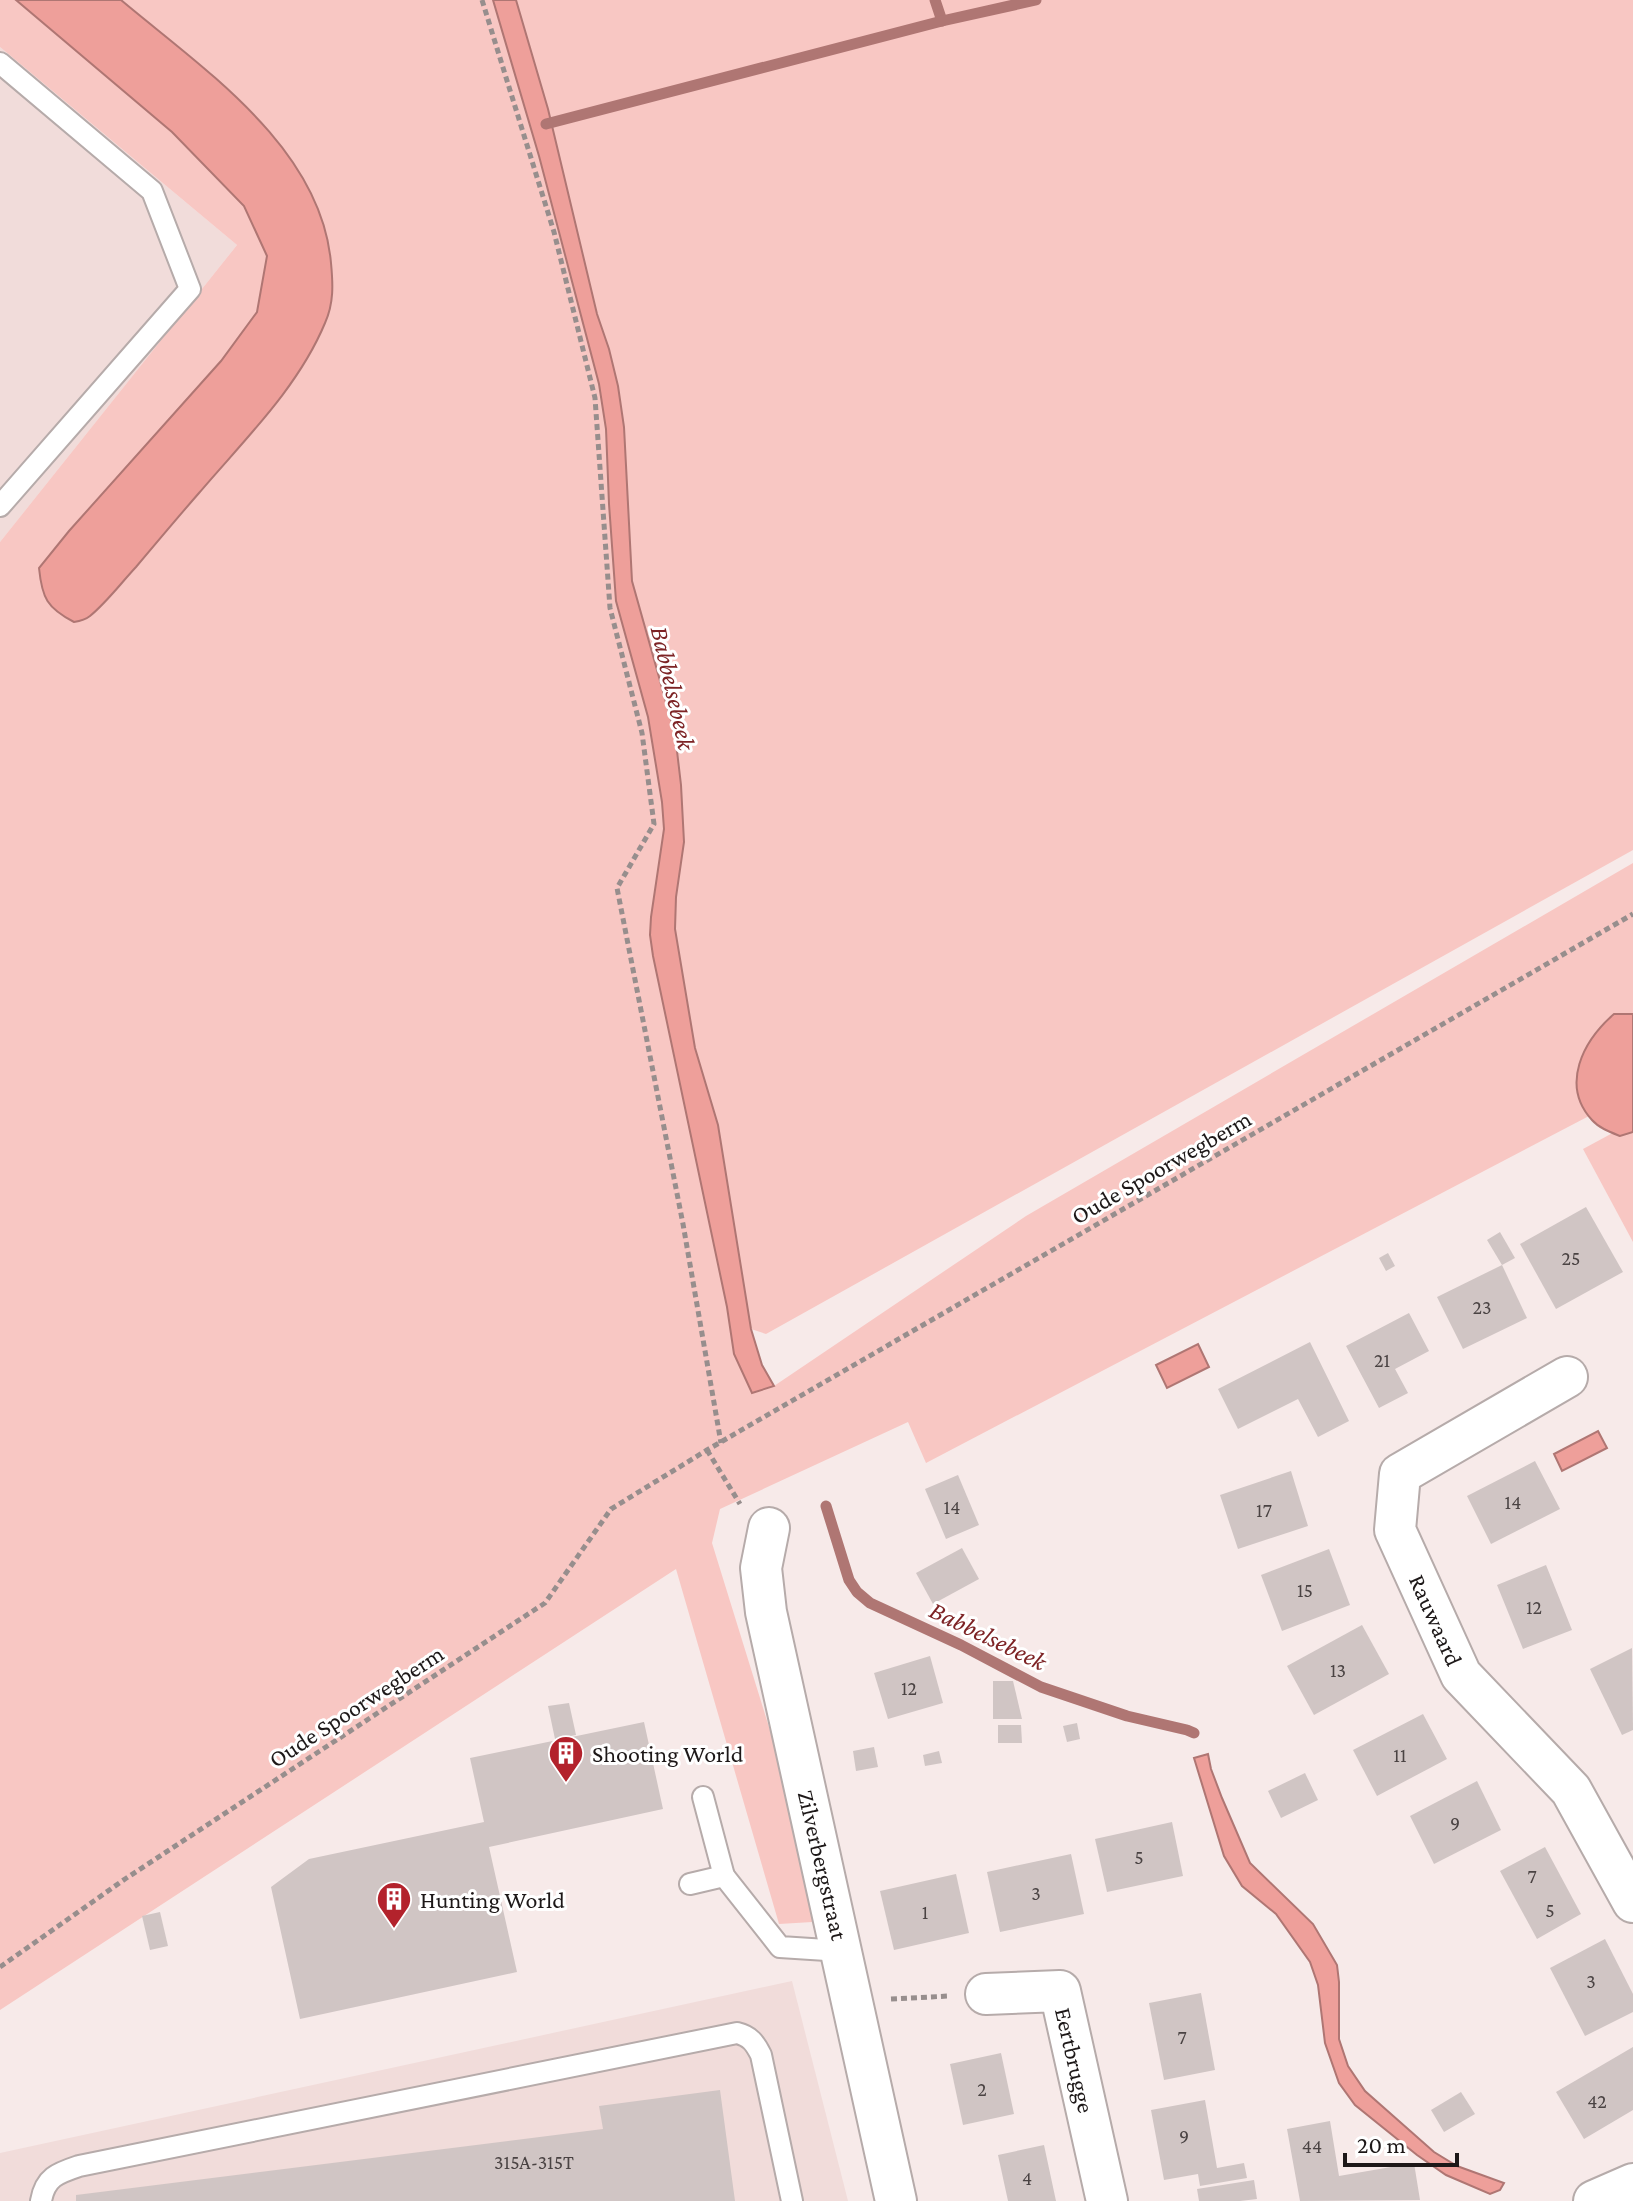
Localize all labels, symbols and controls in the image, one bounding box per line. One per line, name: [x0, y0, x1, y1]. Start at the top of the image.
water label: Babbelsebeek: [645, 623, 702, 754]
street label: Oude Spoorwegberm: [1066, 1105, 1256, 1229]
house number: 25: [1562, 1247, 1580, 1269]
house number: 23: [1472, 1296, 1492, 1318]
house number: 21: [1374, 1349, 1390, 1371]
house number: 14: [1505, 1491, 1521, 1513]
house number: 14: [944, 1496, 960, 1518]
house number: 17: [1256, 1499, 1272, 1521]
street label: Rauwaard: [1404, 1570, 1468, 1670]
house number: 15: [1297, 1579, 1313, 1601]
water label: Babbelsebeek: [925, 1595, 1053, 1677]
house number: 12: [1526, 1596, 1542, 1618]
street label: Oude Spoorwegberm: [264, 1639, 448, 1773]
house number: 13: [1330, 1659, 1346, 1681]
house number: 12: [901, 1677, 917, 1699]
building icon: Shooting World: [547, 1734, 585, 1784]
place label: Shooting World: [592, 1740, 744, 1767]
house number: 11: [1393, 1744, 1407, 1766]
street label: Zilverbergstraat: [793, 1787, 854, 1944]
house number: 9: [1450, 1812, 1460, 1834]
house number: 5: [1134, 1846, 1144, 1868]
house number: 7: [1527, 1865, 1537, 1887]
building icon: Hunting World: [375, 1880, 413, 1930]
house number: 3: [1031, 1882, 1041, 1904]
place label: Hunting World: [420, 1886, 565, 1913]
house number: 5: [1545, 1899, 1555, 1921]
house number: 1: [922, 1901, 928, 1923]
house number: 3: [1586, 1970, 1596, 1992]
street label: Eertbrugge: [1050, 2005, 1100, 2115]
house number: 7: [1177, 2026, 1187, 2048]
house number: 2: [977, 2078, 987, 2100]
house number: 42: [1587, 2090, 1607, 2112]
scale bar: [1345, 2117, 1457, 2167]
house number: 9: [1179, 2125, 1189, 2147]
text: 20 m: [1357, 2131, 1406, 2158]
house number: 44: [1302, 2135, 1322, 2157]
house number: 315A-315T: [494, 2151, 574, 2173]
house number: 4: [1022, 2167, 1032, 2189]

